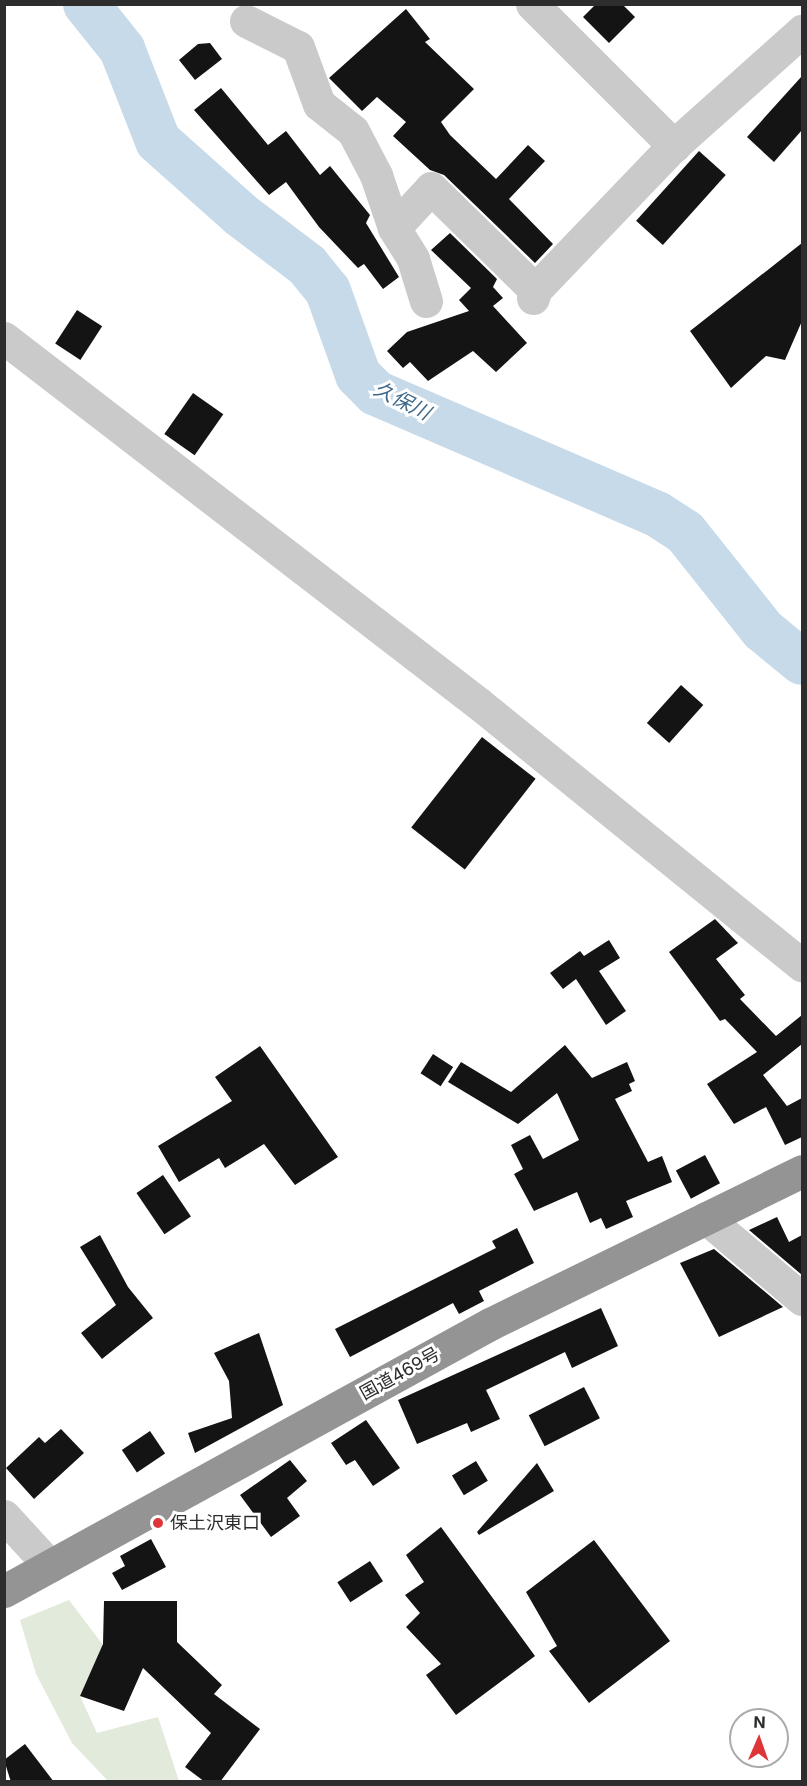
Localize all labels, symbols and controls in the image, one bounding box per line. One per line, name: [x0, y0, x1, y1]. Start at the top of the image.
water label: 久保川: [370, 377, 434, 425]
street label: 国道469号: [356, 1343, 444, 1405]
place label: 保土沢東口: [170, 1512, 260, 1534]
marker: 保土沢東口: [151, 1516, 165, 1530]
north arrow: [729, 1708, 789, 1768]
text: N: [753, 1712, 766, 1732]

